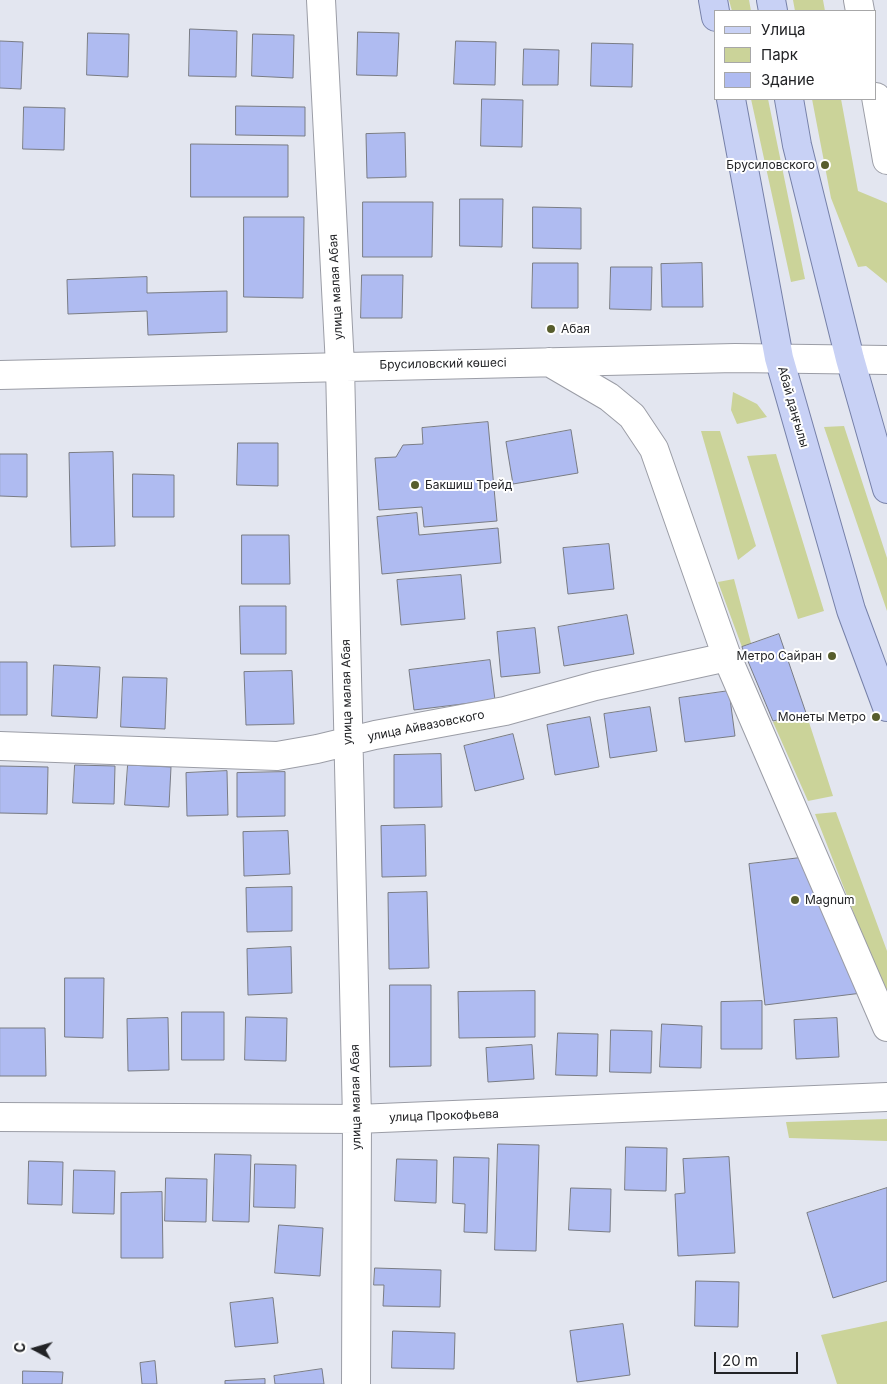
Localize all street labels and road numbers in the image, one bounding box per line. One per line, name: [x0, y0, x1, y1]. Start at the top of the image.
street label: улица малая Абая: [326, 234, 346, 340]
street label: Брусиловский көшесі: [379, 356, 507, 372]
street label: Абай даңғылы: [775, 365, 811, 449]
street label: улица малая Абая: [339, 639, 355, 745]
street label: улица Айвазовского: [366, 708, 486, 744]
street label: улица малая Абая: [348, 1044, 364, 1150]
street label: улица Прокофьева: [389, 1107, 499, 1125]

